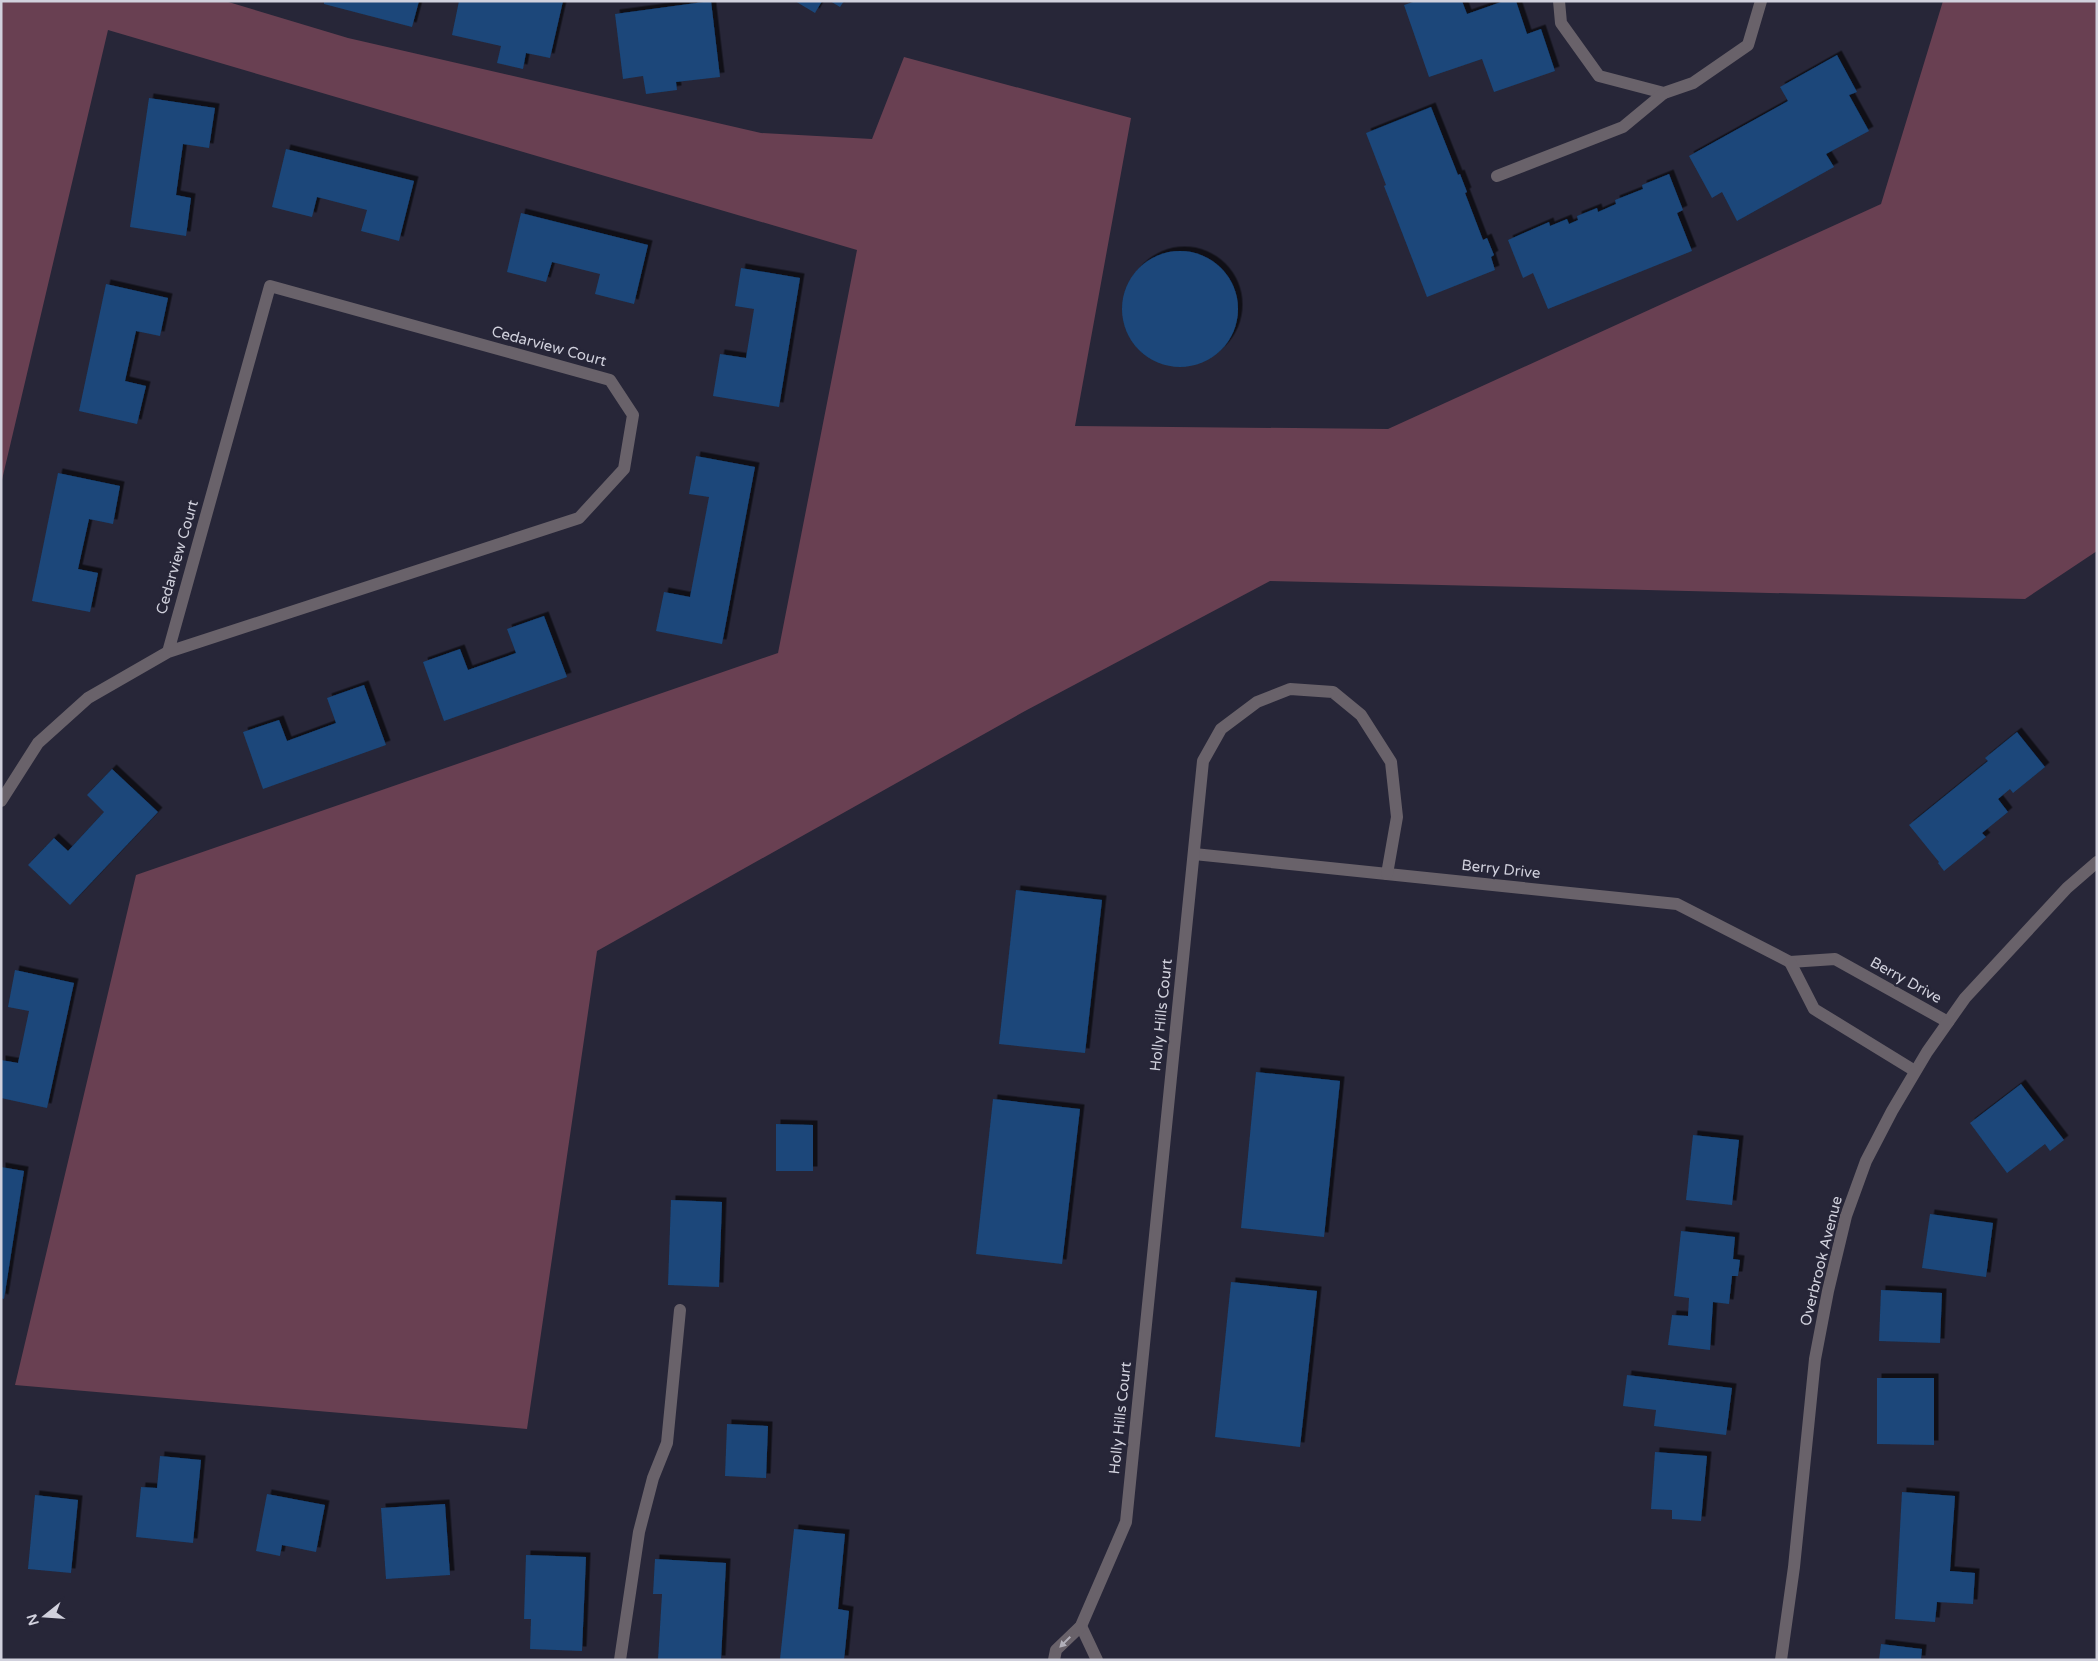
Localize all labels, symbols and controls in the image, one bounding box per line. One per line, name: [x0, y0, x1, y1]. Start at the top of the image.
street label: Cedarview Court: [490, 322, 609, 370]
street label: Cedarview Court: [152, 497, 202, 616]
street label: Berry Drive: [1461, 856, 1541, 882]
street label: Berry Drive: [1867, 953, 1945, 1007]
street label: Holly Hills Court: [1146, 958, 1176, 1072]
street label: Overbrook Avenue: [1796, 1194, 1846, 1328]
street label: Holly Hills Court: [1105, 1361, 1135, 1475]
north arrow: [20, 1591, 70, 1641]
text: N: [23, 1612, 43, 1628]
one-way arrow: [1059, 1635, 1071, 1647]

